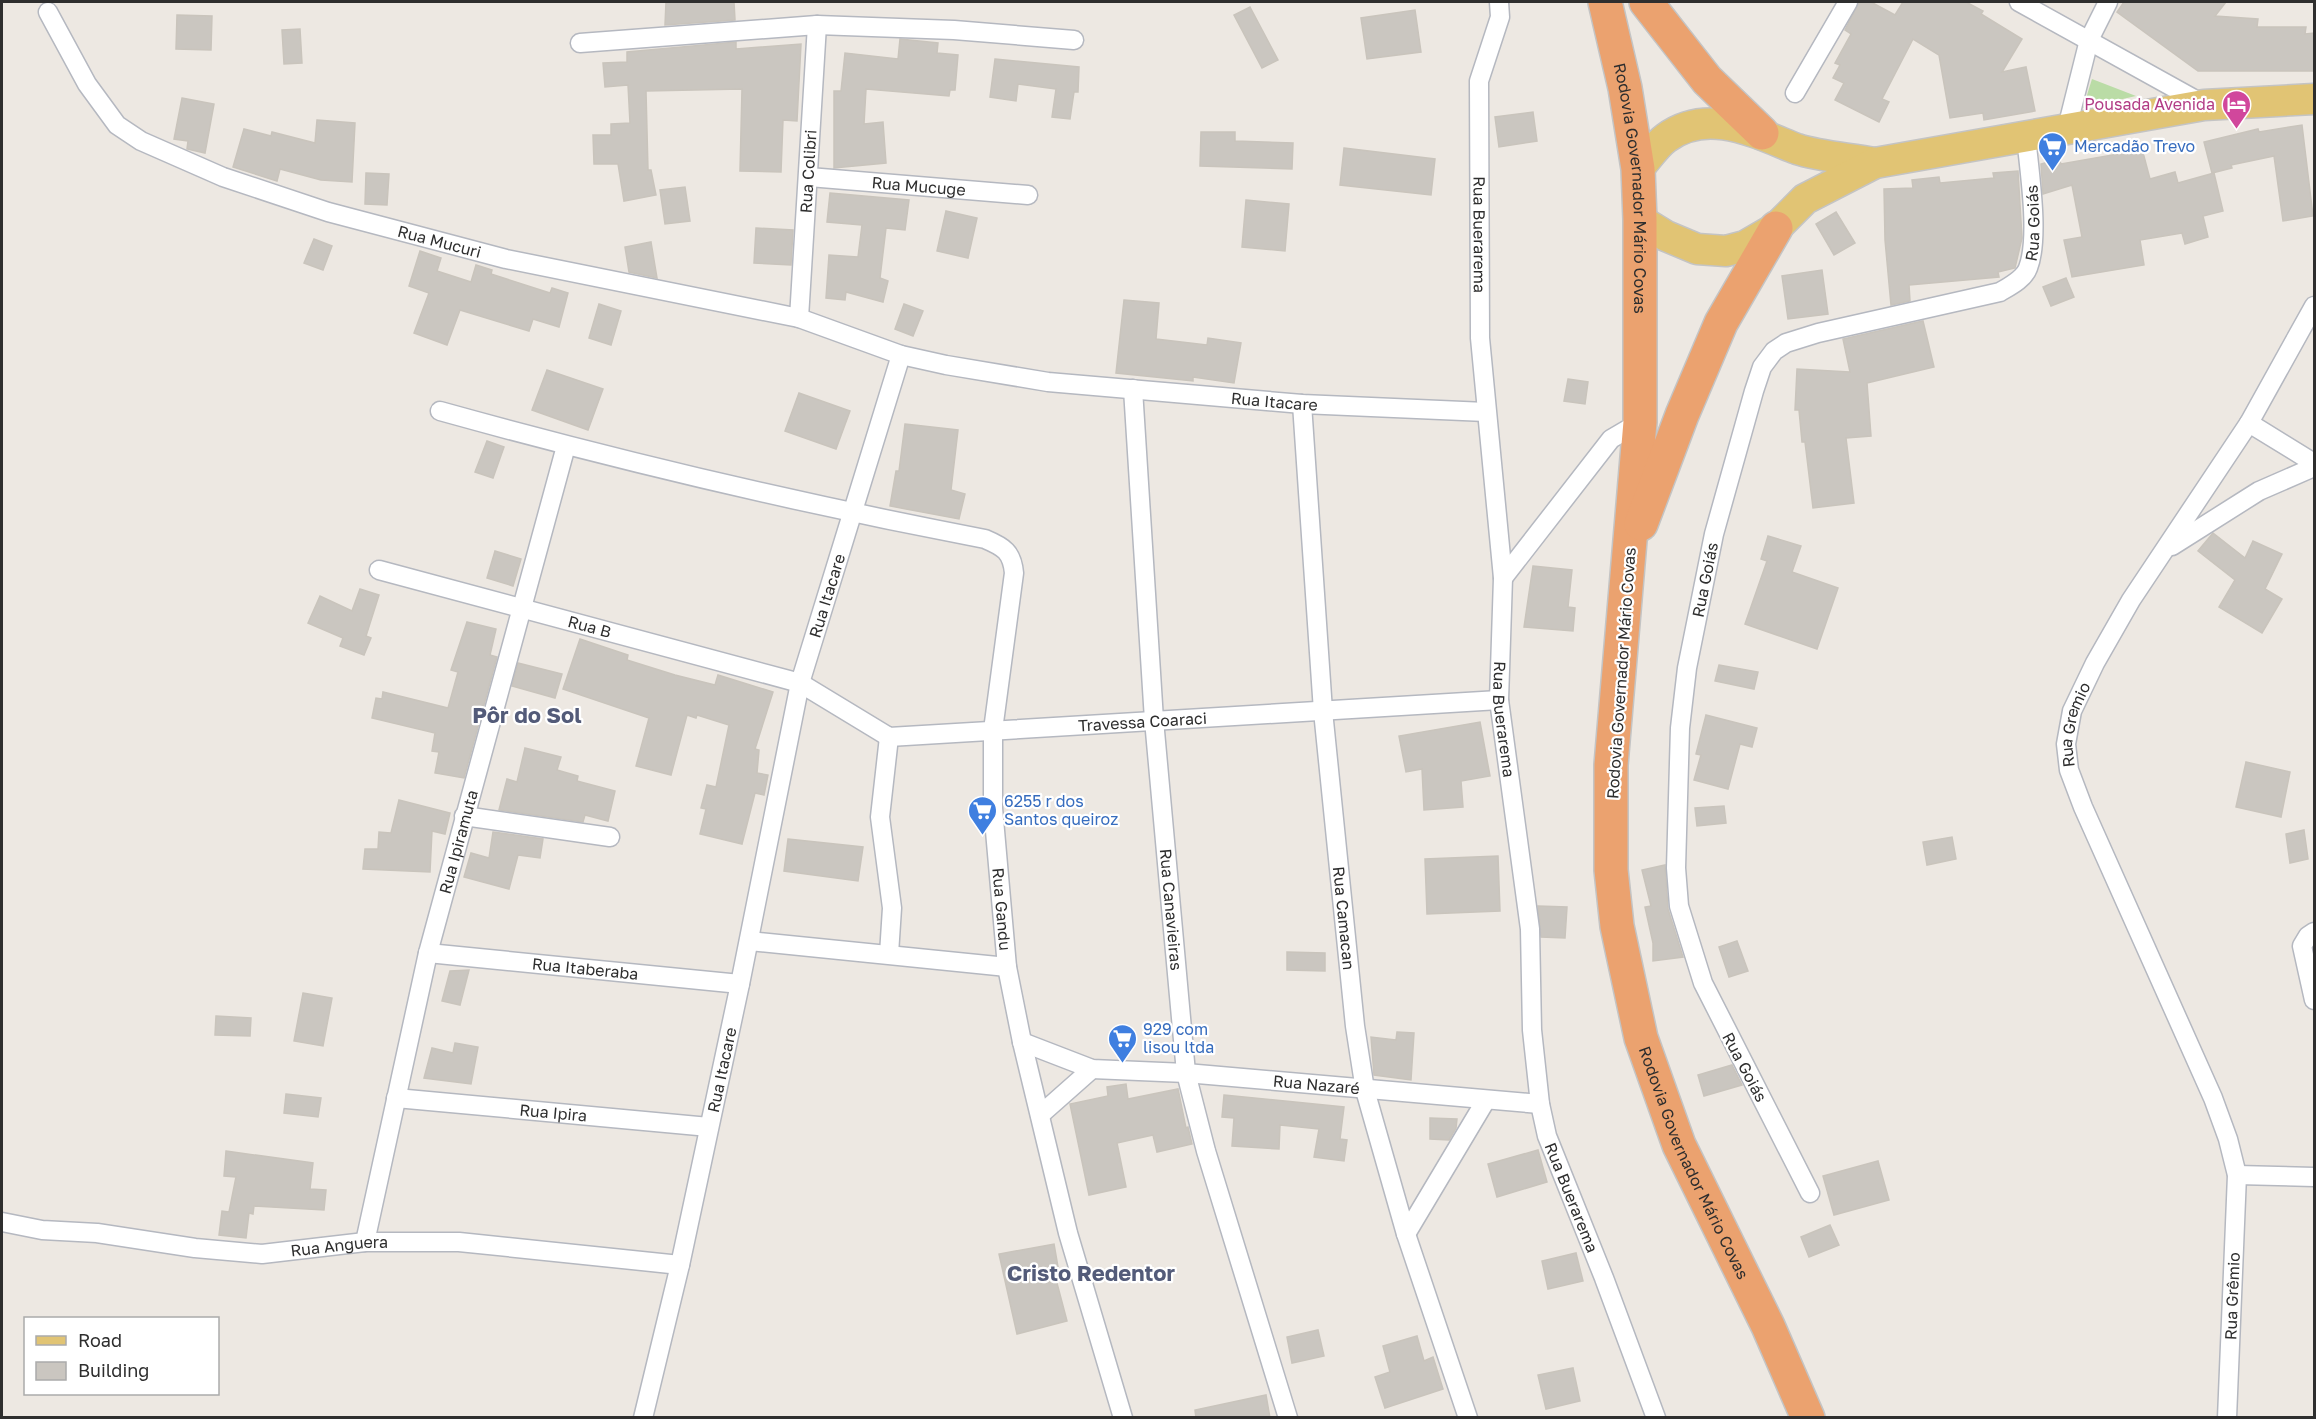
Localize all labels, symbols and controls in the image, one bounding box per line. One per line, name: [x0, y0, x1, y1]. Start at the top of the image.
street label: Rodovia Governador Mário Covas: [1609, 61, 1650, 314]
hotel icon: Pousada Avenida: [2220, 88, 2252, 130]
place label: Pousada Avenida: [2084, 94, 2215, 114]
street label: Rua Colibri: [795, 129, 821, 214]
supermarket icon: Mercadão Trevo: [2037, 130, 2069, 172]
place label: Mercadão Trevo: [2074, 136, 2195, 156]
street label: Rua Mucuge: [871, 172, 966, 200]
street label: Rua Buerarema: [1469, 176, 1490, 293]
street label: Rua Goiás: [2021, 184, 2044, 263]
street label: Rua Mucuri: [395, 221, 483, 262]
street label: Rua Itacare: [1230, 388, 1318, 415]
street label: Rua Goiás: [1687, 540, 1722, 619]
street label: Rodovia Governador Mário Covas: [1602, 547, 1640, 799]
street label: Rua Itacare: [805, 551, 849, 640]
street label: Rua B: [566, 611, 613, 642]
street label: Rua Buerarema: [1489, 661, 1519, 778]
street label: Rua Gremio: [2056, 679, 2094, 768]
district label: Pôr do Sol: [472, 701, 582, 728]
street label: Travessa Coaraci: [1078, 708, 1208, 736]
street label: Rua Ipiramuta: [435, 788, 482, 896]
place label: 6255 r dos Santos queiroz: [1004, 791, 1118, 829]
supermarket icon: 6255 r dos Santos queiroz: [967, 794, 999, 836]
street label: Rua Canavieiras: [1156, 848, 1187, 971]
street label: Rua Camacan: [1329, 865, 1359, 971]
street label: Rua Gandu: [988, 867, 1016, 951]
street label: Rua Itaberaba: [531, 953, 639, 984]
place label: 929 com lisou ltda: [1143, 1019, 1214, 1057]
supermarket icon: 929 com lisou ltda: [1106, 1022, 1138, 1064]
street label: Rua Itacare: [703, 1025, 741, 1114]
street label: Rua Goiás: [1718, 1029, 1772, 1105]
street label: Rodovia Governador Mário Covas: [1635, 1043, 1753, 1282]
street label: Rua Nazaré: [1272, 1071, 1361, 1098]
street label: Rua Ipira: [519, 1099, 588, 1126]
street label: Rua Buerarema: [1541, 1139, 1603, 1255]
street label: Rua Anguera: [289, 1232, 388, 1261]
street label: Rua Grêmio: [2220, 1252, 2244, 1341]
district label: Cristo Redentor: [1007, 1259, 1176, 1286]
legend: [24, 1317, 219, 1395]
text: Road: [78, 1329, 122, 1351]
text: Building: [78, 1359, 149, 1381]

